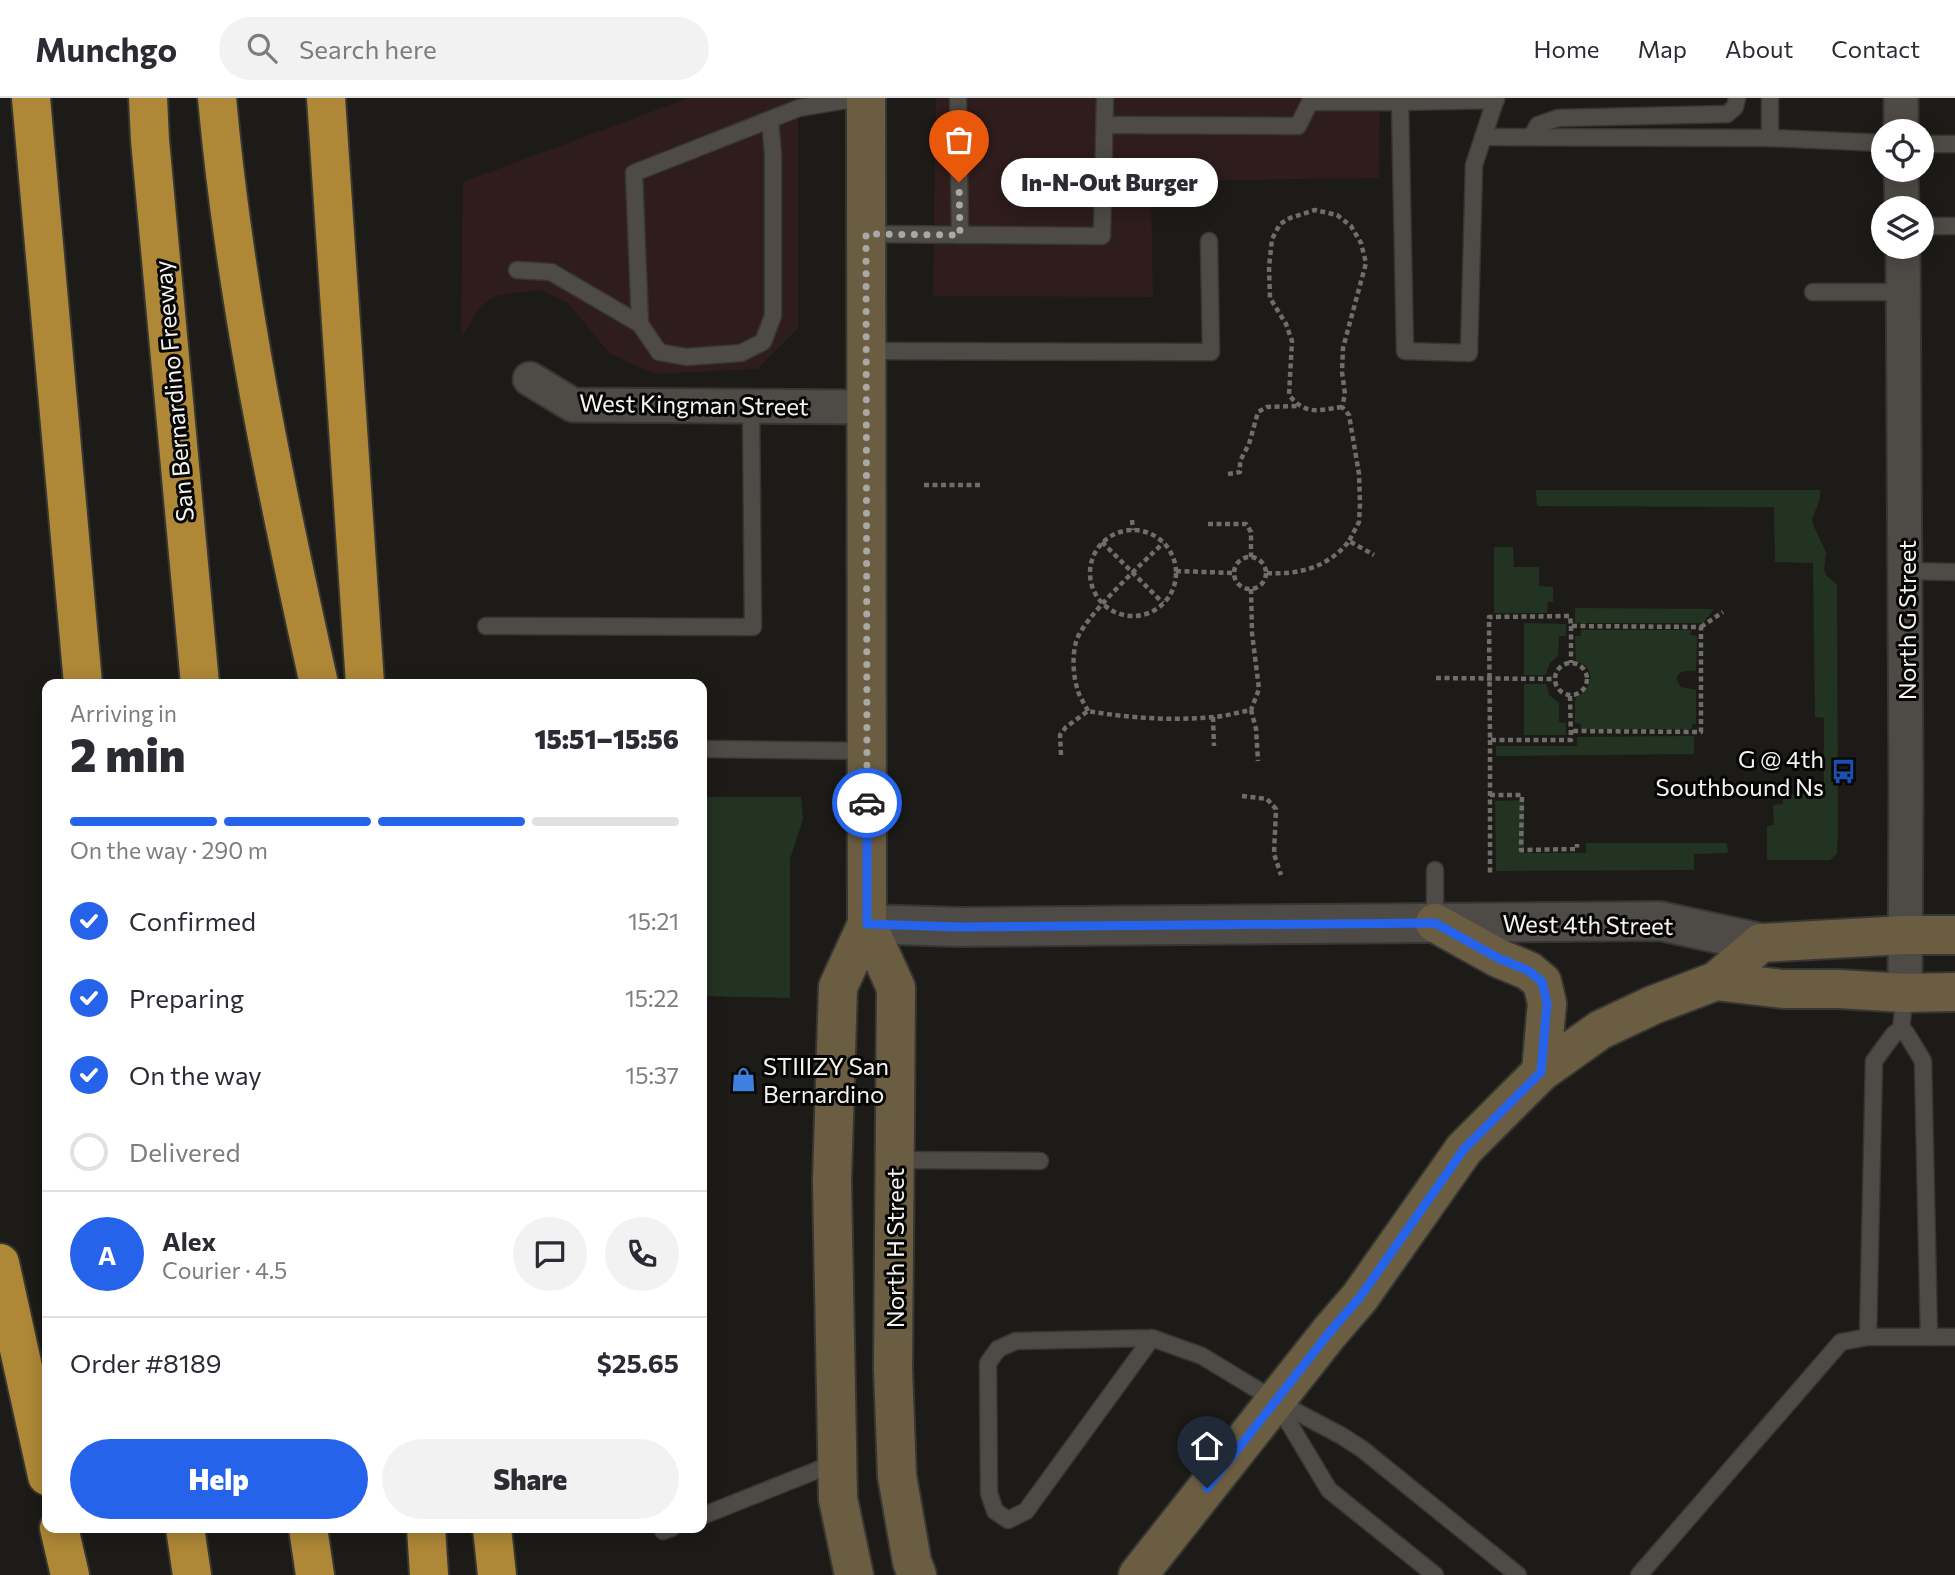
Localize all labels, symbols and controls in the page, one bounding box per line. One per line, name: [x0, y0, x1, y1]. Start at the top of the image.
search box: [219, 17, 709, 80]
text: Munchgo: [35, 28, 177, 69]
icon: search: [243, 29, 281, 67]
text: Search here: [299, 33, 437, 64]
text: Home: [1534, 34, 1600, 63]
text: Map: [1638, 34, 1687, 63]
text: About: [1725, 34, 1793, 63]
text: Contact: [1831, 34, 1920, 63]
pin: [929, 110, 989, 182]
map controls: [1871, 119, 1934, 259]
button: locate: [1871, 119, 1934, 182]
icon: bag: [940, 121, 978, 159]
callout: In-N-Out Burger: [1001, 158, 1218, 206]
text: In-N-Out Burger: [1021, 168, 1198, 196]
button: layers: [1871, 196, 1934, 259]
street label: San Bernardino Freeway: [147, 259, 199, 523]
street label: West Kingman Street: [579, 387, 809, 421]
street label: North G Street: [1892, 540, 1921, 700]
text: Arriving in: [70, 699, 177, 727]
text: 15:51–15:56: [534, 723, 679, 754]
text: 2 min: [70, 725, 186, 781]
place label: G @ 4th Southbound Ns: [1655, 744, 1824, 801]
bus stop icon: G @ 4th Southbound Ns: [1830, 758, 1858, 786]
courier: [832, 768, 902, 838]
icon: car: [848, 784, 886, 822]
text: On the way · 290 m: [70, 836, 268, 864]
icon: check: [70, 902, 108, 940]
text: Confirmed: [129, 905, 256, 936]
text: 15:21: [628, 907, 679, 935]
street label: West 4th Street: [1502, 908, 1674, 940]
icon: check: [70, 979, 108, 1017]
text: Preparing: [129, 982, 244, 1013]
text: 15:22: [625, 984, 679, 1012]
place label: STIIIZY San Bernardino: [763, 1051, 889, 1108]
icon: check: [70, 1056, 108, 1094]
text: On the way: [129, 1059, 262, 1090]
text: 15:37: [625, 1061, 679, 1089]
shop icon: STIIIZY San Bernardino: [729, 1065, 757, 1093]
text: Delivered: [129, 1136, 240, 1167]
street label: North H Street: [880, 1168, 909, 1328]
button: chat: [513, 1217, 587, 1291]
button: phone: [605, 1217, 679, 1291]
text: Alex: [162, 1225, 216, 1256]
text: A: [98, 1239, 116, 1270]
text: Courier · 4.5: [162, 1256, 287, 1284]
text: Order #8189: [70, 1347, 222, 1378]
text: $25.65: [597, 1347, 679, 1378]
pin: [1177, 1416, 1237, 1488]
icon: home: [1188, 1427, 1226, 1465]
button: Help: [70, 1439, 368, 1519]
button: Share: [382, 1439, 679, 1519]

